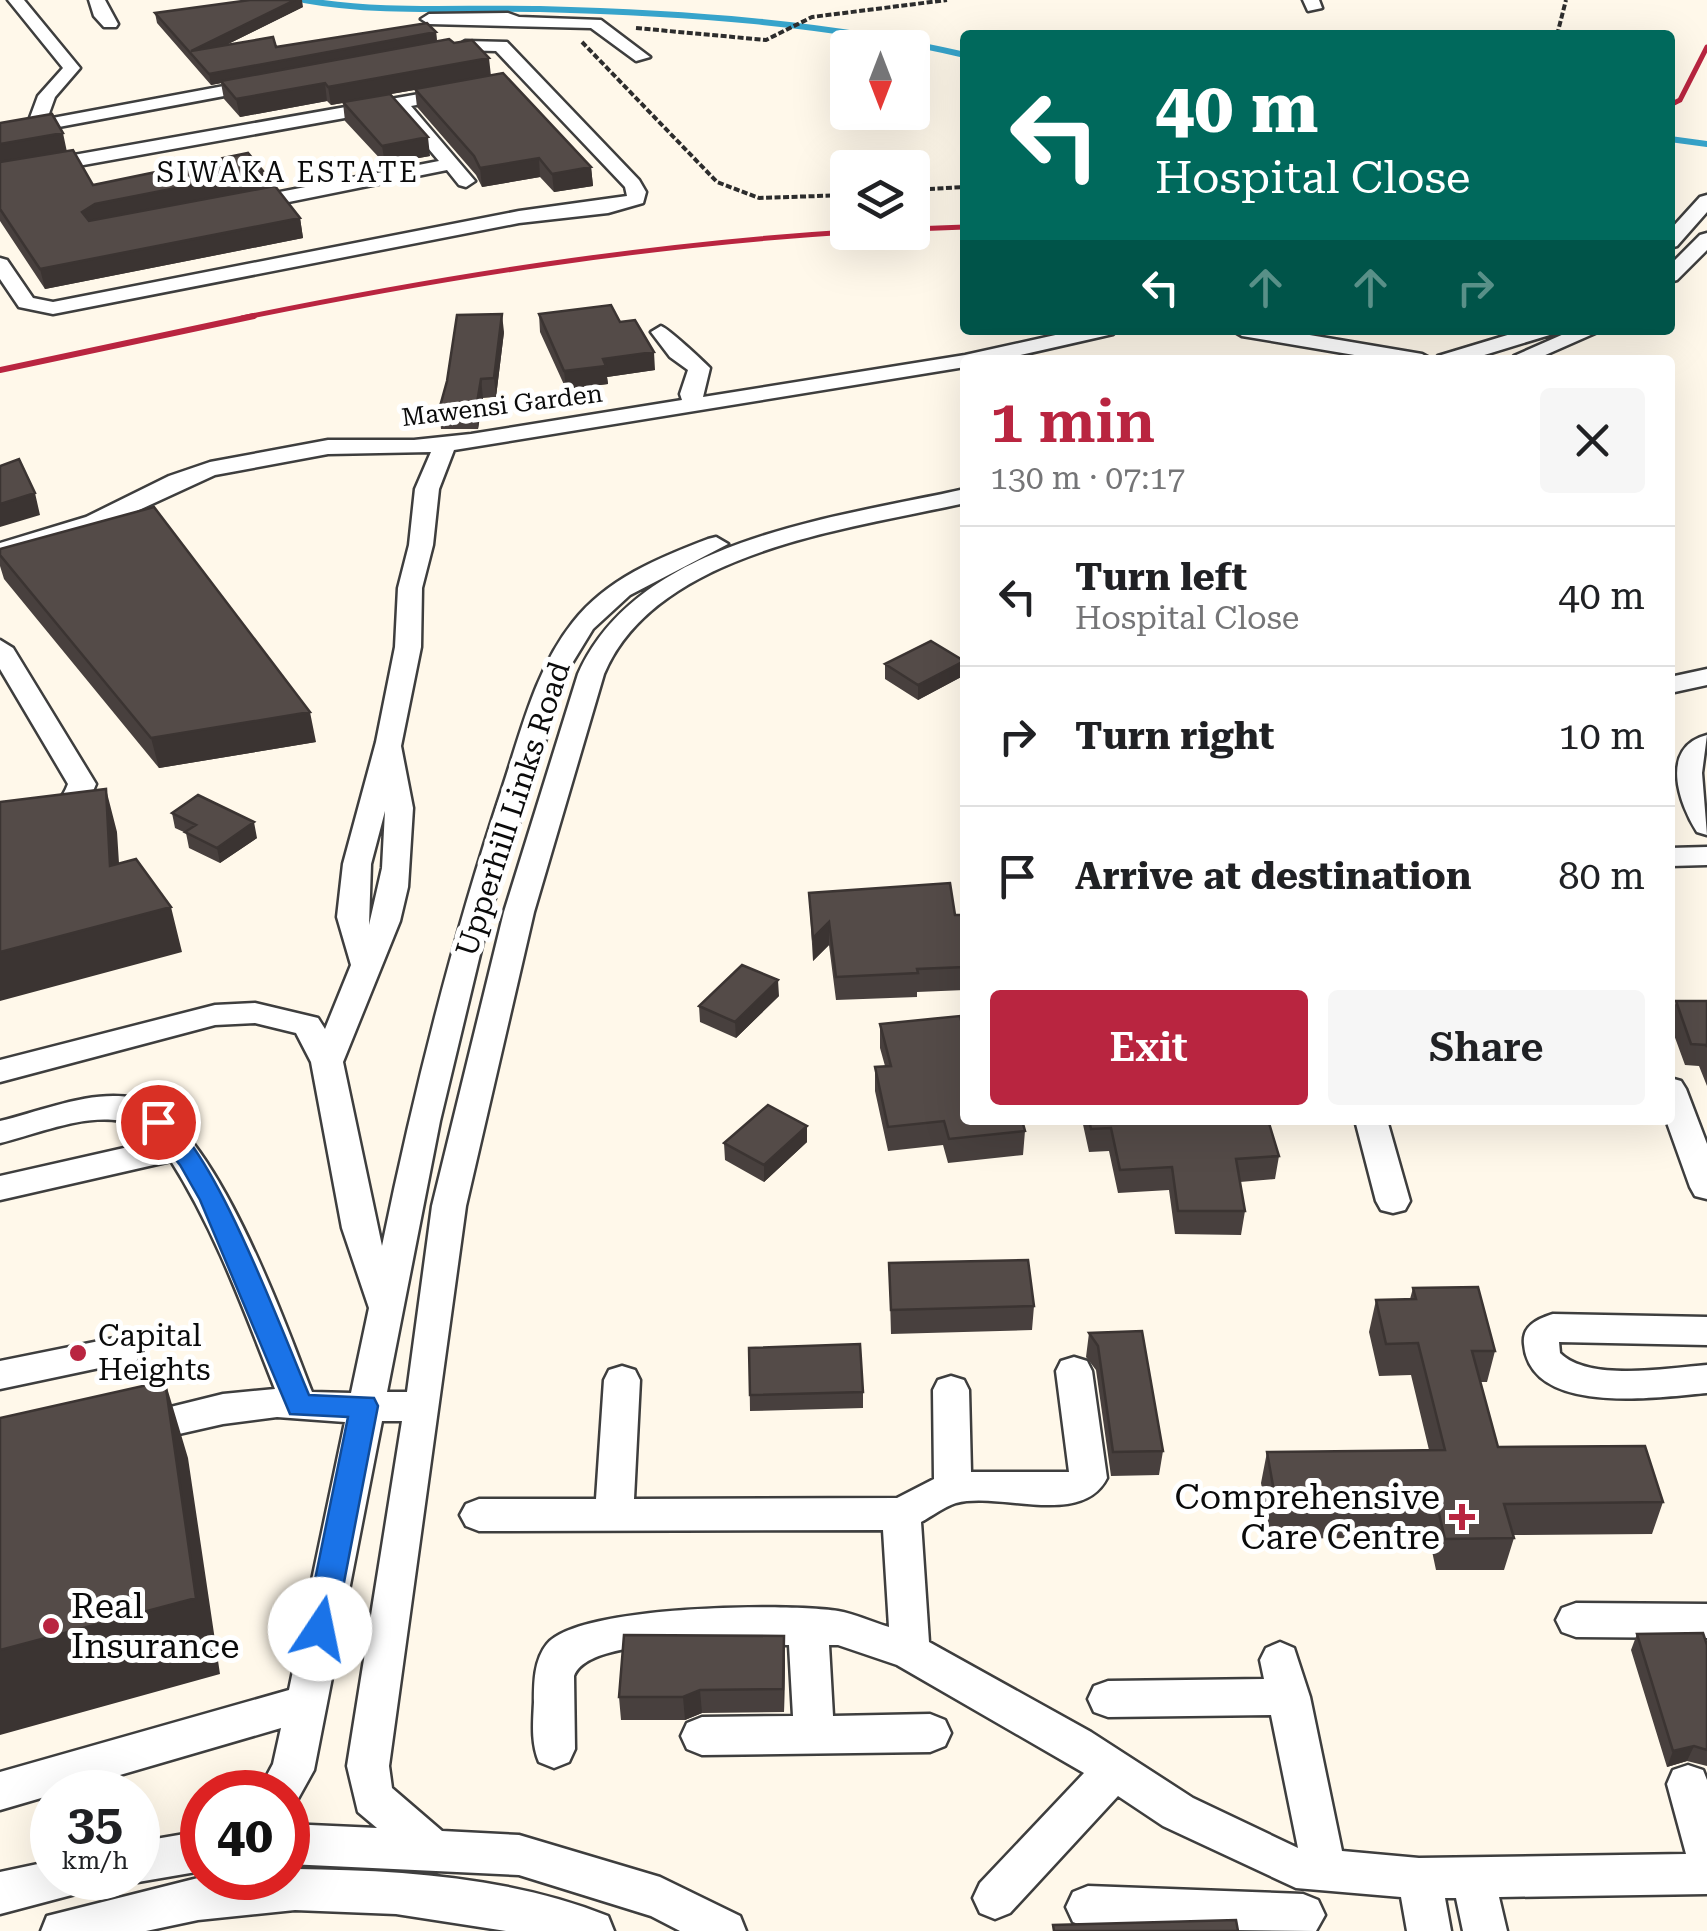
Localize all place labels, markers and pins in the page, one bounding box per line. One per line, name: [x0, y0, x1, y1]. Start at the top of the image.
pin: [116, 1080, 201, 1165]
place label: Capital Heights: [98, 1318, 211, 1387]
marker: Capital Heights: [67, 1342, 89, 1364]
place label: Comprehensive Care Centre: [1175, 1477, 1440, 1558]
marker: Comprehensive Care Centre: [1449, 1504, 1475, 1530]
place label: Real Insurance: [71, 1586, 239, 1667]
marker: Real Insurance: [40, 1615, 62, 1637]

